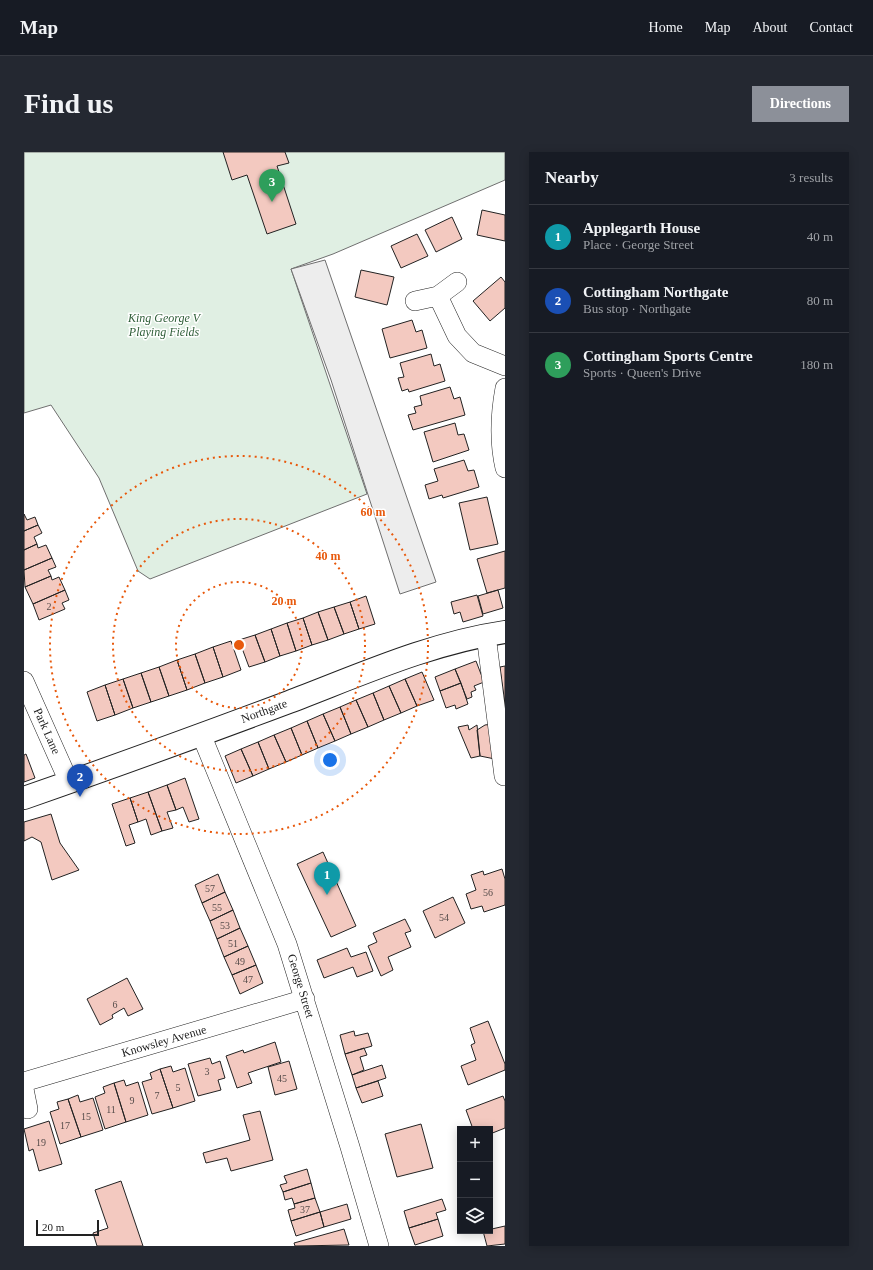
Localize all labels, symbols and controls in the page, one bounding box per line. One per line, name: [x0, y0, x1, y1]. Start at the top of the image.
text: Map: [20, 17, 58, 38]
text: Home: [649, 20, 683, 35]
text: Map: [705, 20, 730, 35]
text: About: [752, 20, 787, 35]
text: Contact: [809, 20, 853, 35]
button: Directions: [752, 86, 849, 122]
text: Find us: [24, 88, 114, 119]
text: Nearby: [545, 168, 599, 187]
pin: 3: [259, 169, 285, 202]
text: 3 results: [789, 170, 833, 185]
text: Applegarth House: [583, 220, 700, 236]
text: 1: [555, 229, 561, 244]
text: 40 m: [807, 229, 833, 244]
text: Place · George Street: [583, 237, 694, 252]
text: Cottingham Northgate: [583, 284, 728, 300]
text: 2: [555, 293, 561, 308]
text: 80 m: [807, 293, 833, 308]
text: Bus stop · Northgate: [583, 301, 691, 316]
park label: King George V Playing Fields: [127, 311, 202, 339]
text: Cottingham Sports Centre: [583, 348, 753, 364]
text: 3: [555, 357, 561, 372]
text: 180 m: [800, 357, 833, 372]
text: Sports · Queen's Drive: [583, 365, 701, 380]
text: 60 m: [361, 505, 386, 519]
text: 40 m: [316, 549, 341, 563]
text: 20 m: [272, 594, 297, 608]
house number: 2: [47, 601, 52, 612]
centre of rings: [232, 638, 246, 652]
street label: Northgate: [239, 696, 289, 726]
street label: Park Lane: [31, 706, 63, 756]
your location: [320, 750, 340, 770]
pin: 2: [67, 764, 93, 797]
pin: 1: [314, 862, 340, 895]
house number: 57: [205, 883, 215, 894]
house number: 56: [483, 887, 493, 898]
house number: 55: [212, 902, 222, 913]
house number: 54: [439, 912, 449, 923]
house number: 53: [220, 920, 230, 931]
house number: 51: [228, 938, 238, 949]
street label: George Street: [285, 952, 318, 1020]
house number: 49: [235, 956, 245, 967]
house number: 47: [243, 974, 253, 985]
house number: 6: [113, 999, 118, 1010]
street label: Knowsley Avenue: [120, 1022, 208, 1060]
house number: 3: [205, 1066, 210, 1077]
house number: 45: [277, 1073, 287, 1084]
house number: 5: [176, 1082, 181, 1093]
house number: 7: [155, 1090, 160, 1101]
house number: 9: [130, 1095, 135, 1106]
house number: 11: [106, 1104, 116, 1115]
house number: 15: [81, 1111, 91, 1122]
house number: 17: [60, 1120, 70, 1131]
map controls: [457, 1126, 493, 1234]
button: +: [457, 1126, 493, 1162]
house number: 19: [36, 1137, 46, 1148]
button: −: [457, 1162, 493, 1198]
button: layers: [457, 1198, 493, 1234]
house number: 37: [300, 1204, 310, 1215]
scale bar: [36, 1218, 99, 1237]
text: 20 m: [42, 1221, 64, 1233]

